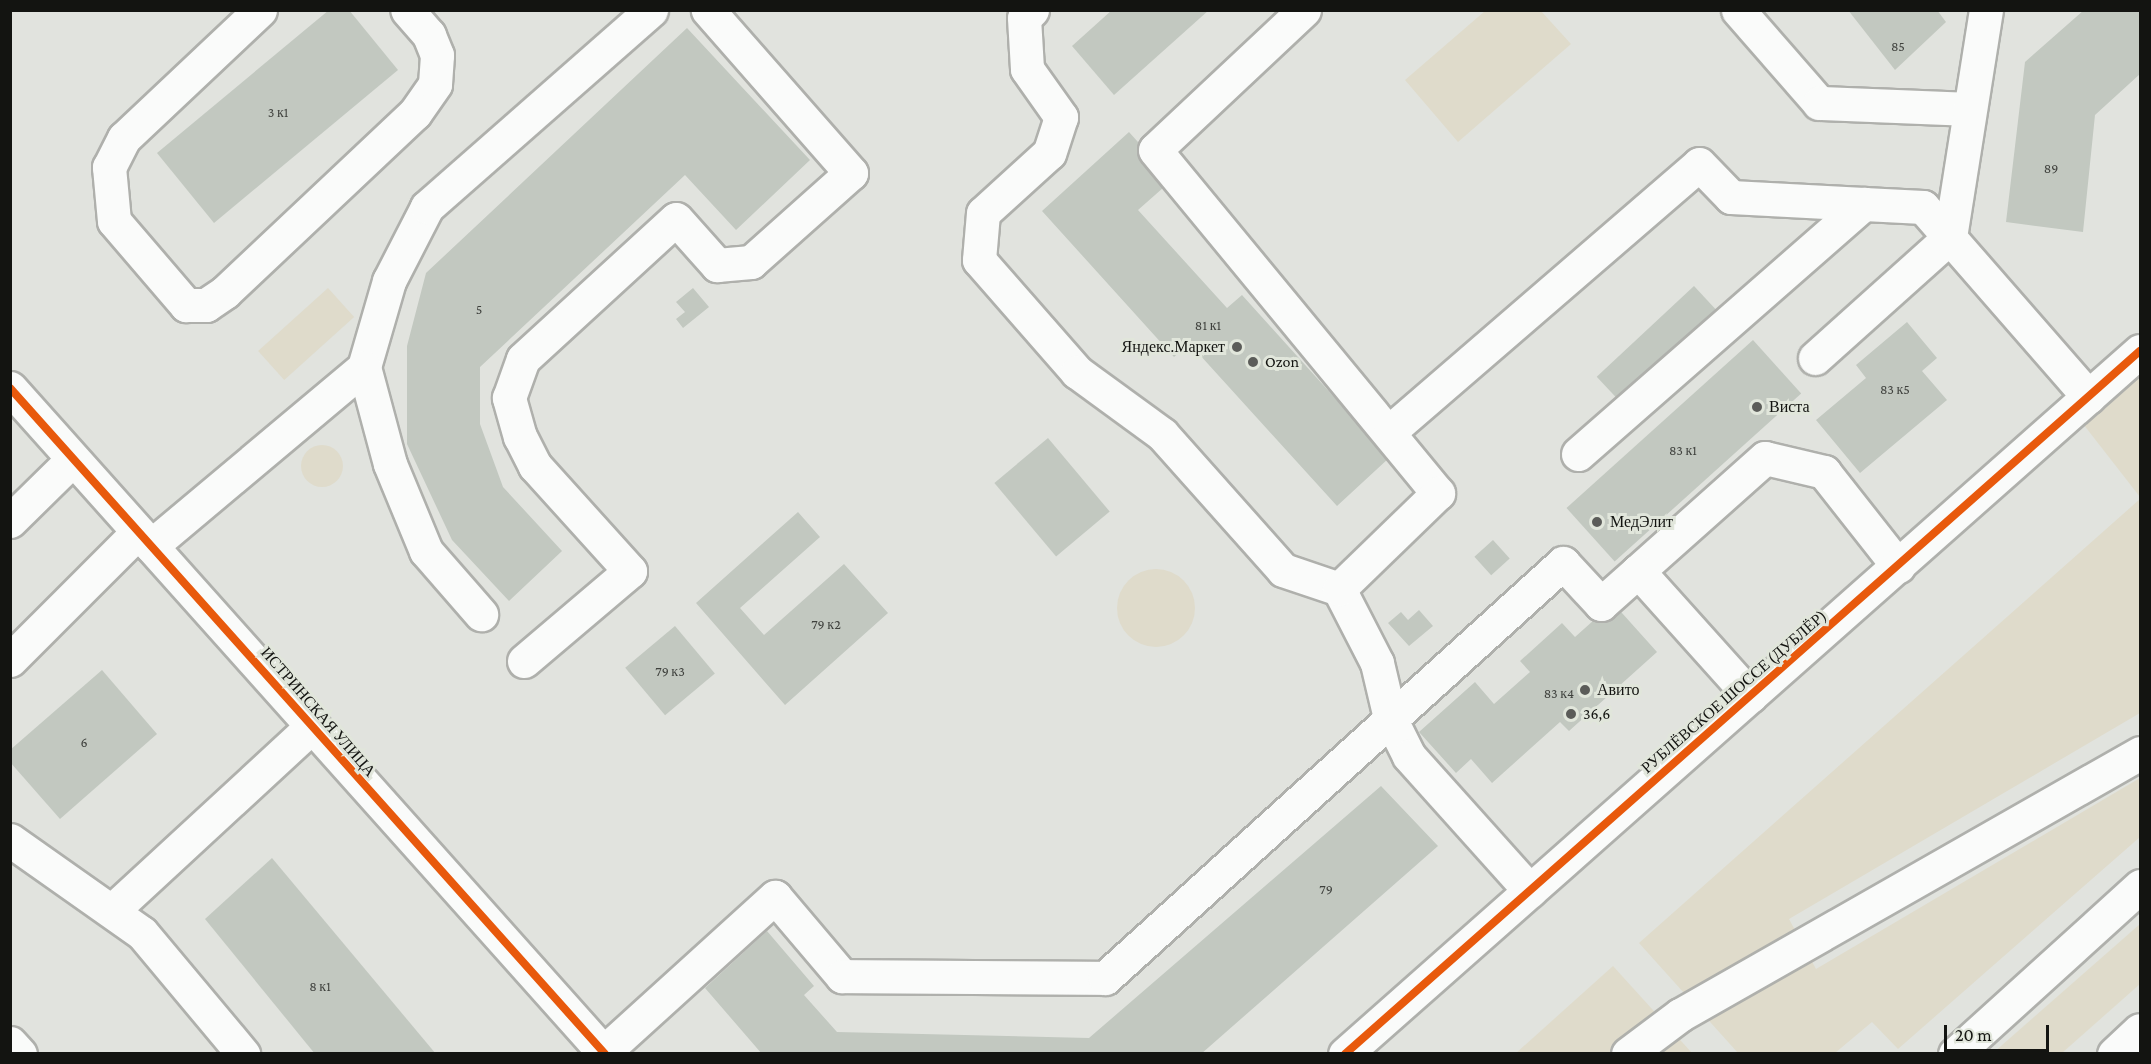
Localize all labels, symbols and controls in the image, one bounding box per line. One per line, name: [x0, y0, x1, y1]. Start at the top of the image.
house number: 85: [1891, 38, 1905, 54]
house number: 3 к1: [268, 104, 288, 120]
house number: 89: [2044, 160, 2058, 176]
house number: 5: [476, 301, 482, 317]
house number: 81 к1: [1195, 317, 1221, 333]
place label: Яндекс.Маркет: [1122, 337, 1225, 357]
marker: Яндекс.Маркет: [1230, 340, 1244, 354]
place label: Ozon: [1265, 352, 1299, 372]
marker: Ozon: [1246, 355, 1260, 369]
house number: 83 к5: [1880, 381, 1910, 397]
place label: Виста: [1769, 397, 1810, 417]
marker: Виста: [1750, 400, 1764, 414]
house number: 83 к1: [1669, 442, 1697, 458]
place label: МедЭлит: [1610, 512, 1673, 532]
marker: МедЭлит: [1588, 513, 1606, 531]
street label: РУБЛЁВСКОЕ ШОССЕ (ДУБЛЁР): [1637, 606, 1831, 778]
house number: 79 к2: [811, 616, 841, 632]
street label: ИСТРИНСКАЯ УЛИЦА: [256, 643, 380, 781]
house number: 79 к3: [655, 663, 685, 679]
place label: Авито: [1597, 680, 1639, 700]
marker: Авито: [1578, 683, 1592, 697]
house number: 83 к4: [1544, 685, 1574, 701]
place label: 36,6: [1583, 704, 1610, 724]
marker: 36,6: [1564, 707, 1578, 721]
house number: 6: [80, 734, 88, 750]
house number: 79: [1319, 881, 1333, 897]
house number: 8 к1: [309, 978, 331, 994]
scale bar: [1947, 1013, 2052, 1051]
text: 20 m: [1955, 1025, 1992, 1045]

